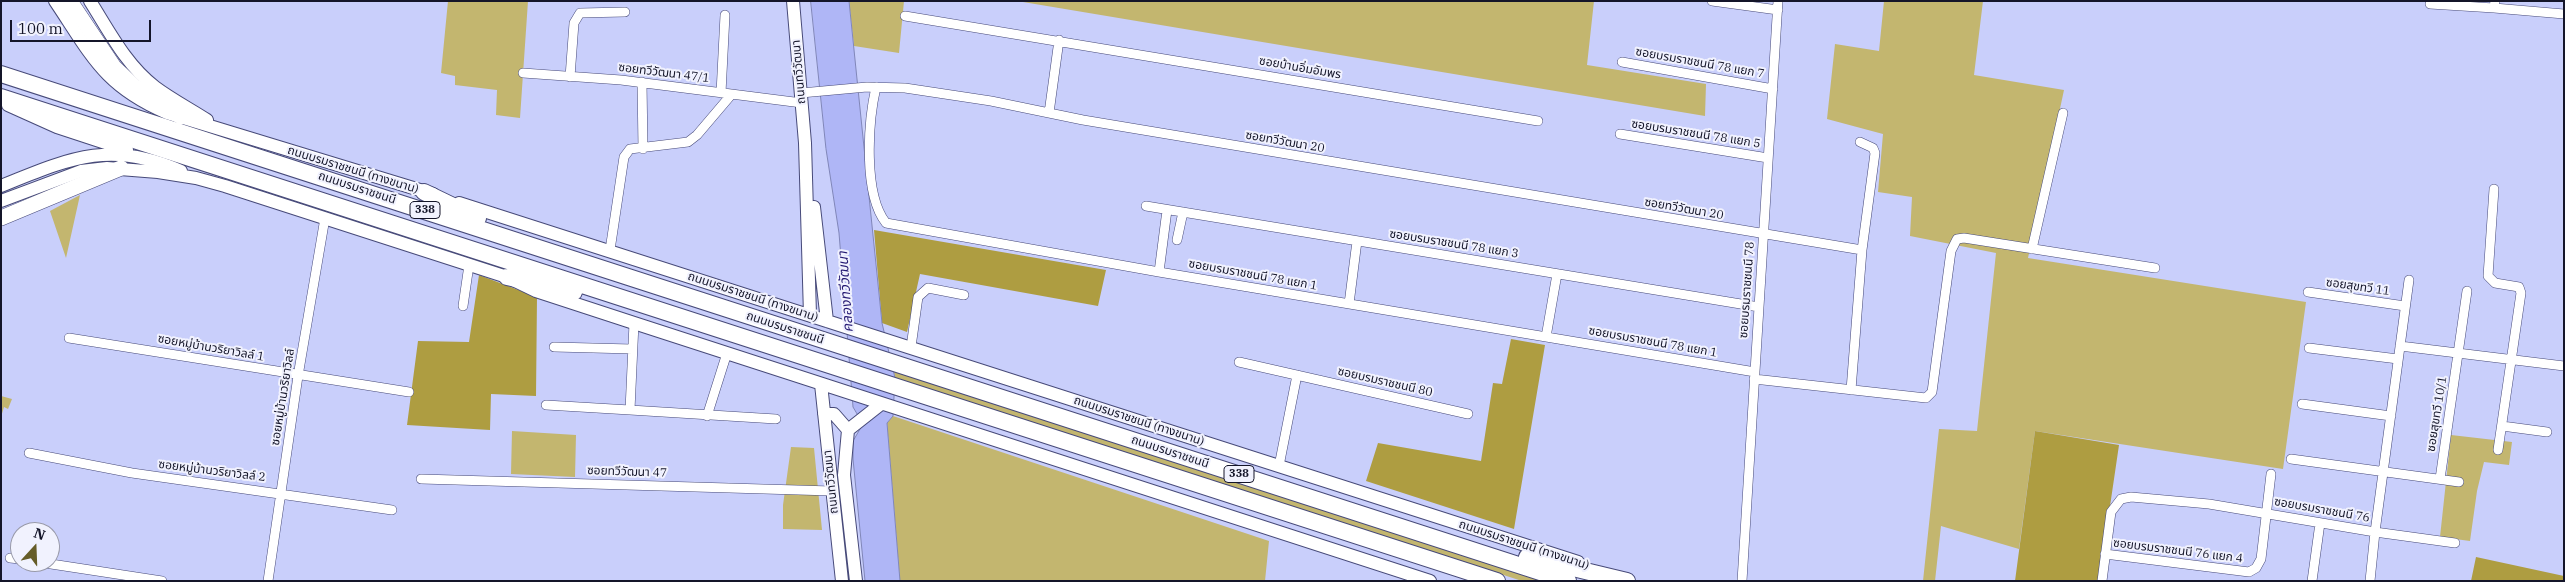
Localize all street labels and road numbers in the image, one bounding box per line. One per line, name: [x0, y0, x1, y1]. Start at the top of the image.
street label: ถนนทวีวัฒนา: [789, 39, 809, 105]
street label: ซอยบรมราชชนนี 78 แยก 7: [1634, 45, 1766, 81]
street label: ซอยบ้านอิ่มอัมพร: [1258, 54, 1342, 82]
street label: ซอยทวีวัฒนา 47/1: [618, 60, 710, 86]
street label: ซอยบรมราชชนนี 78 แยก 5: [1630, 117, 1762, 151]
street label: ซอยทวีวัฒนา 20: [1244, 128, 1326, 156]
street label: ถนนบรมราชชนนี (ทางขนาน): [286, 143, 420, 197]
street label: ถนนบรมราชชนนี: [316, 169, 398, 207]
street label: ซอยทวีวัฒนา 20: [1643, 195, 1725, 223]
road number: 338: [410, 202, 440, 218]
street label: ซอยบรมราชชนนี 78 แยก 3: [1388, 227, 1520, 261]
street label: ซอยบรมราชชนนี 78: [1736, 241, 1758, 339]
street label: ซอยบรมราชชนนี 78 แยก 1: [1187, 257, 1319, 293]
street label: ถนนบรมราชชนนี (ทางขนาน): [686, 269, 820, 325]
street label: ซอยสุขทวี 11: [2325, 275, 2391, 299]
street label: ถนนบรมราชชนนี: [744, 309, 826, 347]
street label: ซอยบรมราชชนนี 78 แยก 1: [1587, 324, 1719, 360]
street label: ซอยหมู่บ้านวริยาวิลล์ 1: [157, 332, 265, 364]
street label: ซอยหมู่บ้านวริยาวิลล์: [268, 348, 298, 446]
street label: ซอยบรมราชชนนี 80: [1336, 364, 1434, 400]
street label: ซอยสุขทวี 10/1: [2424, 375, 2450, 453]
street label: ถนนบรมราชชนนี (ทางขนาน): [1072, 393, 1206, 449]
street label: ถนนบรมราชชนนี: [1129, 433, 1211, 471]
street label: ถนนทวีวัฒนา: [820, 449, 842, 515]
street label: ซอยหมู่บ้านวริยาวิลล์ 2: [158, 457, 266, 485]
street label: ซอยทวีวัฒนา 47: [587, 463, 667, 481]
road number: 338: [1224, 466, 1254, 482]
street label: ซอยบรมราชชนนี 76: [2273, 494, 2371, 526]
street label: ถนนบรมราชชนนี (ทางขนาน): [1457, 517, 1591, 573]
street label: ซอยบรมราชชนนี 76 แยก 4: [2112, 536, 2244, 566]

